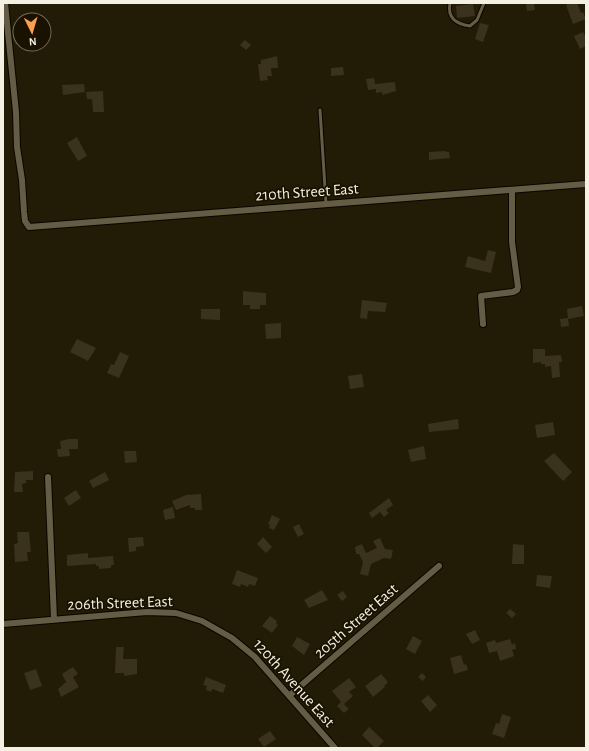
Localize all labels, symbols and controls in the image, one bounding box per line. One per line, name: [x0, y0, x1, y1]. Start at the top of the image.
north arrow: [12, 12, 52, 52]
text: N: [29, 36, 37, 47]
street label: 210th Street East: [255, 180, 359, 204]
street label: 205th Street East: [311, 581, 401, 661]
street label: 206th Street East: [67, 593, 173, 613]
street label: 120th Avenue East: [250, 636, 338, 730]

